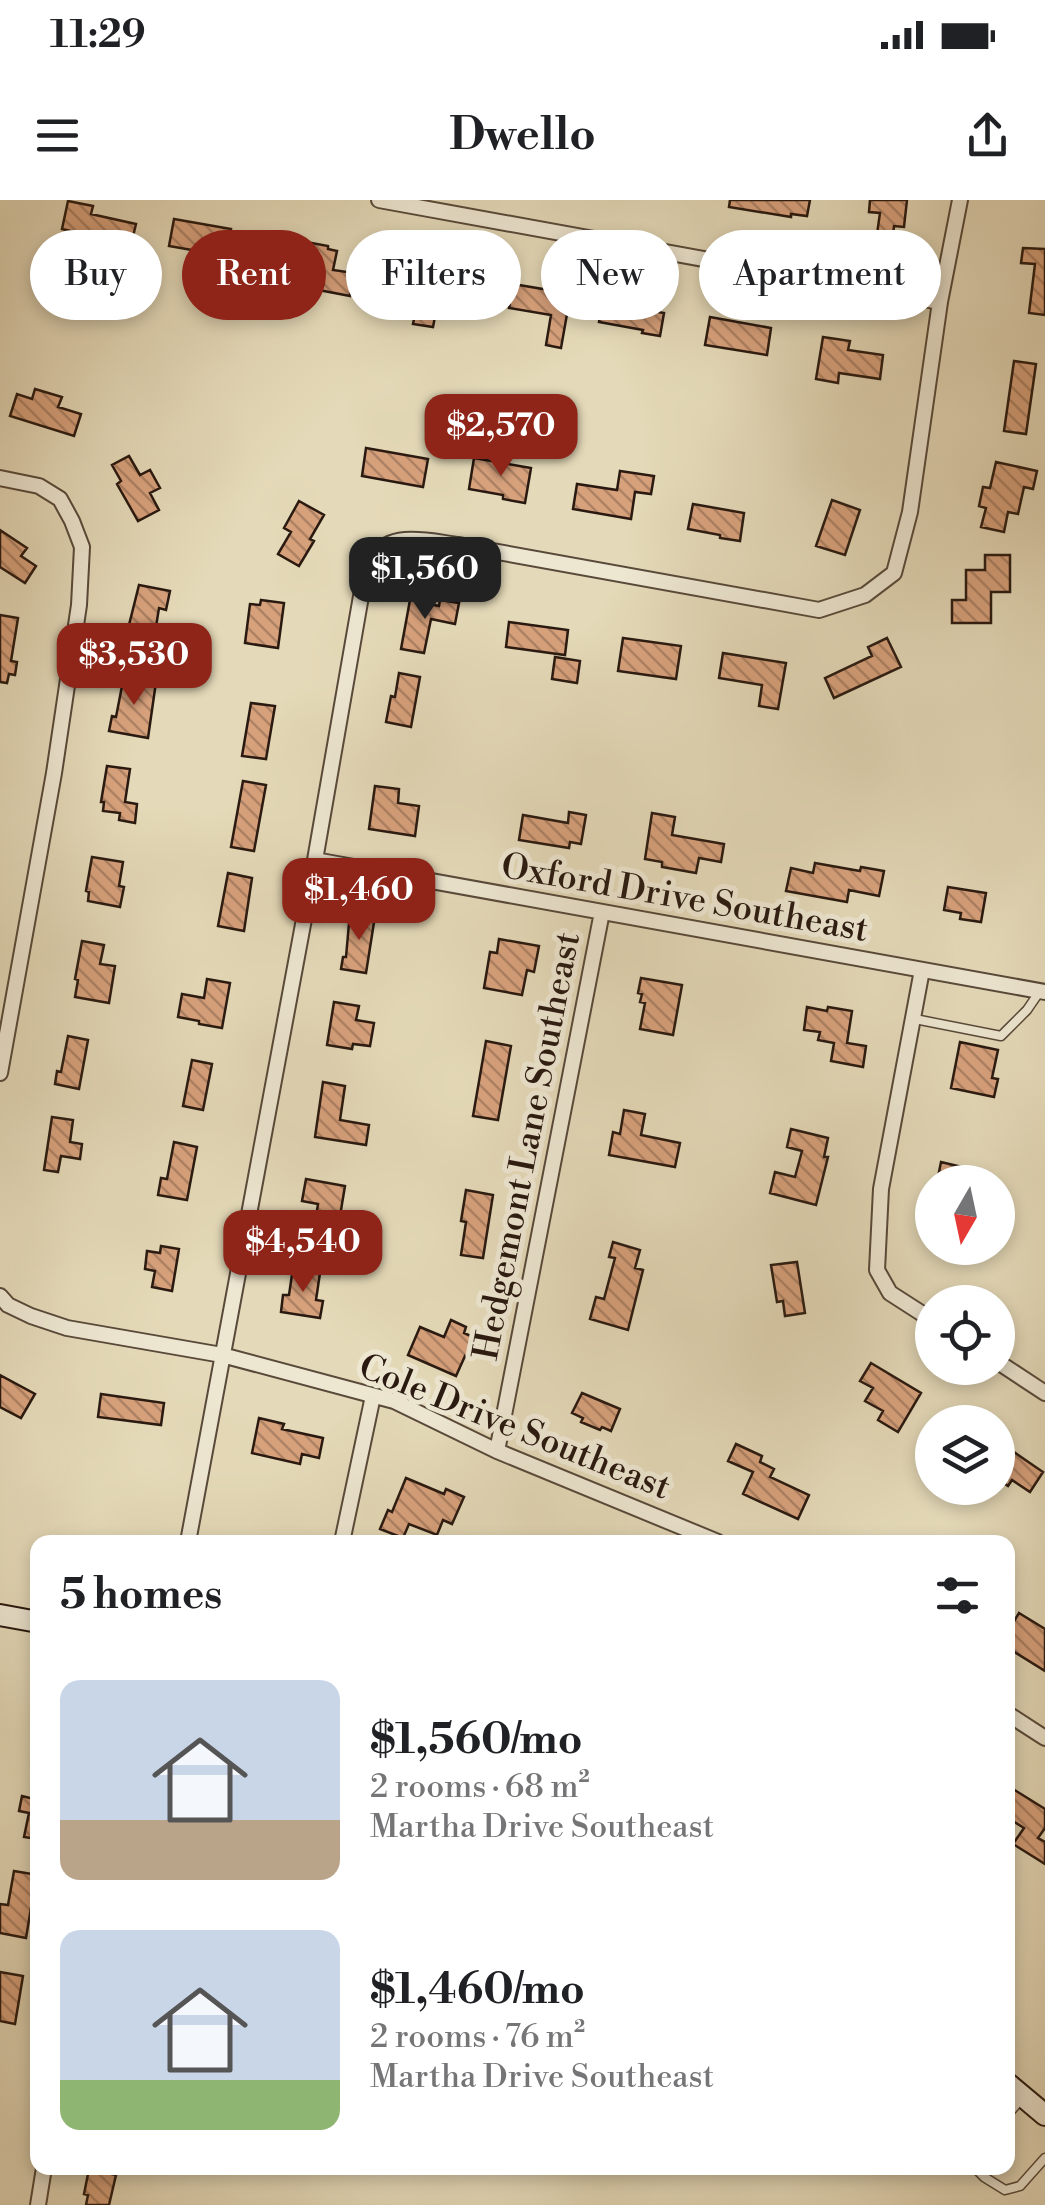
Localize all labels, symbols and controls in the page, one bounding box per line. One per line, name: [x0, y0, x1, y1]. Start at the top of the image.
text: 11:29: [50, 12, 146, 59]
text: Dwello: [449, 107, 596, 164]
icon: menu: [30, 108, 85, 163]
icon: share: [960, 108, 1015, 163]
chip: Buy: [30, 230, 162, 320]
chip: Rent: [182, 230, 326, 320]
chip: Filters: [346, 230, 521, 320]
chip: New: [541, 230, 679, 320]
chip: Apartment: [699, 230, 941, 320]
pin: $2,570: [420, 394, 582, 479]
text: $2,570: [447, 406, 555, 446]
pin: $1,560: [344, 537, 506, 622]
text: $1,560: [371, 549, 479, 589]
pin: $3,530: [53, 623, 215, 708]
text: $3,530: [79, 635, 189, 675]
street label: Oxford Drive Southeast: [498, 845, 872, 952]
pin: $1,460: [278, 858, 440, 943]
text: $1,460: [304, 870, 414, 910]
street label: Hedgemont Lane Southeast: [465, 929, 590, 1364]
north arrow: [915, 1165, 1015, 1265]
map controls: [915, 1165, 1015, 1505]
pin: $4,540: [222, 1210, 384, 1295]
text: $4,540: [245, 1222, 361, 1262]
button: locate: [915, 1285, 1015, 1385]
street label: Cole Drive Southeast: [352, 1345, 676, 1510]
button: layers: [915, 1405, 1015, 1505]
icon: filters: [930, 1568, 985, 1623]
text: 5 homes: [60, 1569, 222, 1622]
text: $1,560/mo: [370, 1714, 583, 1767]
icon: home: [140, 1720, 260, 1840]
text: 2 rooms · 68 m²: [370, 1767, 590, 1807]
text: Martha Drive Southeast: [370, 1807, 714, 1847]
text: $1,460/mo: [370, 1964, 585, 2017]
icon: home: [140, 1970, 260, 2090]
text: 2 rooms · 76 m²: [370, 2017, 585, 2057]
text: Martha Drive Southeast: [370, 2057, 714, 2097]

